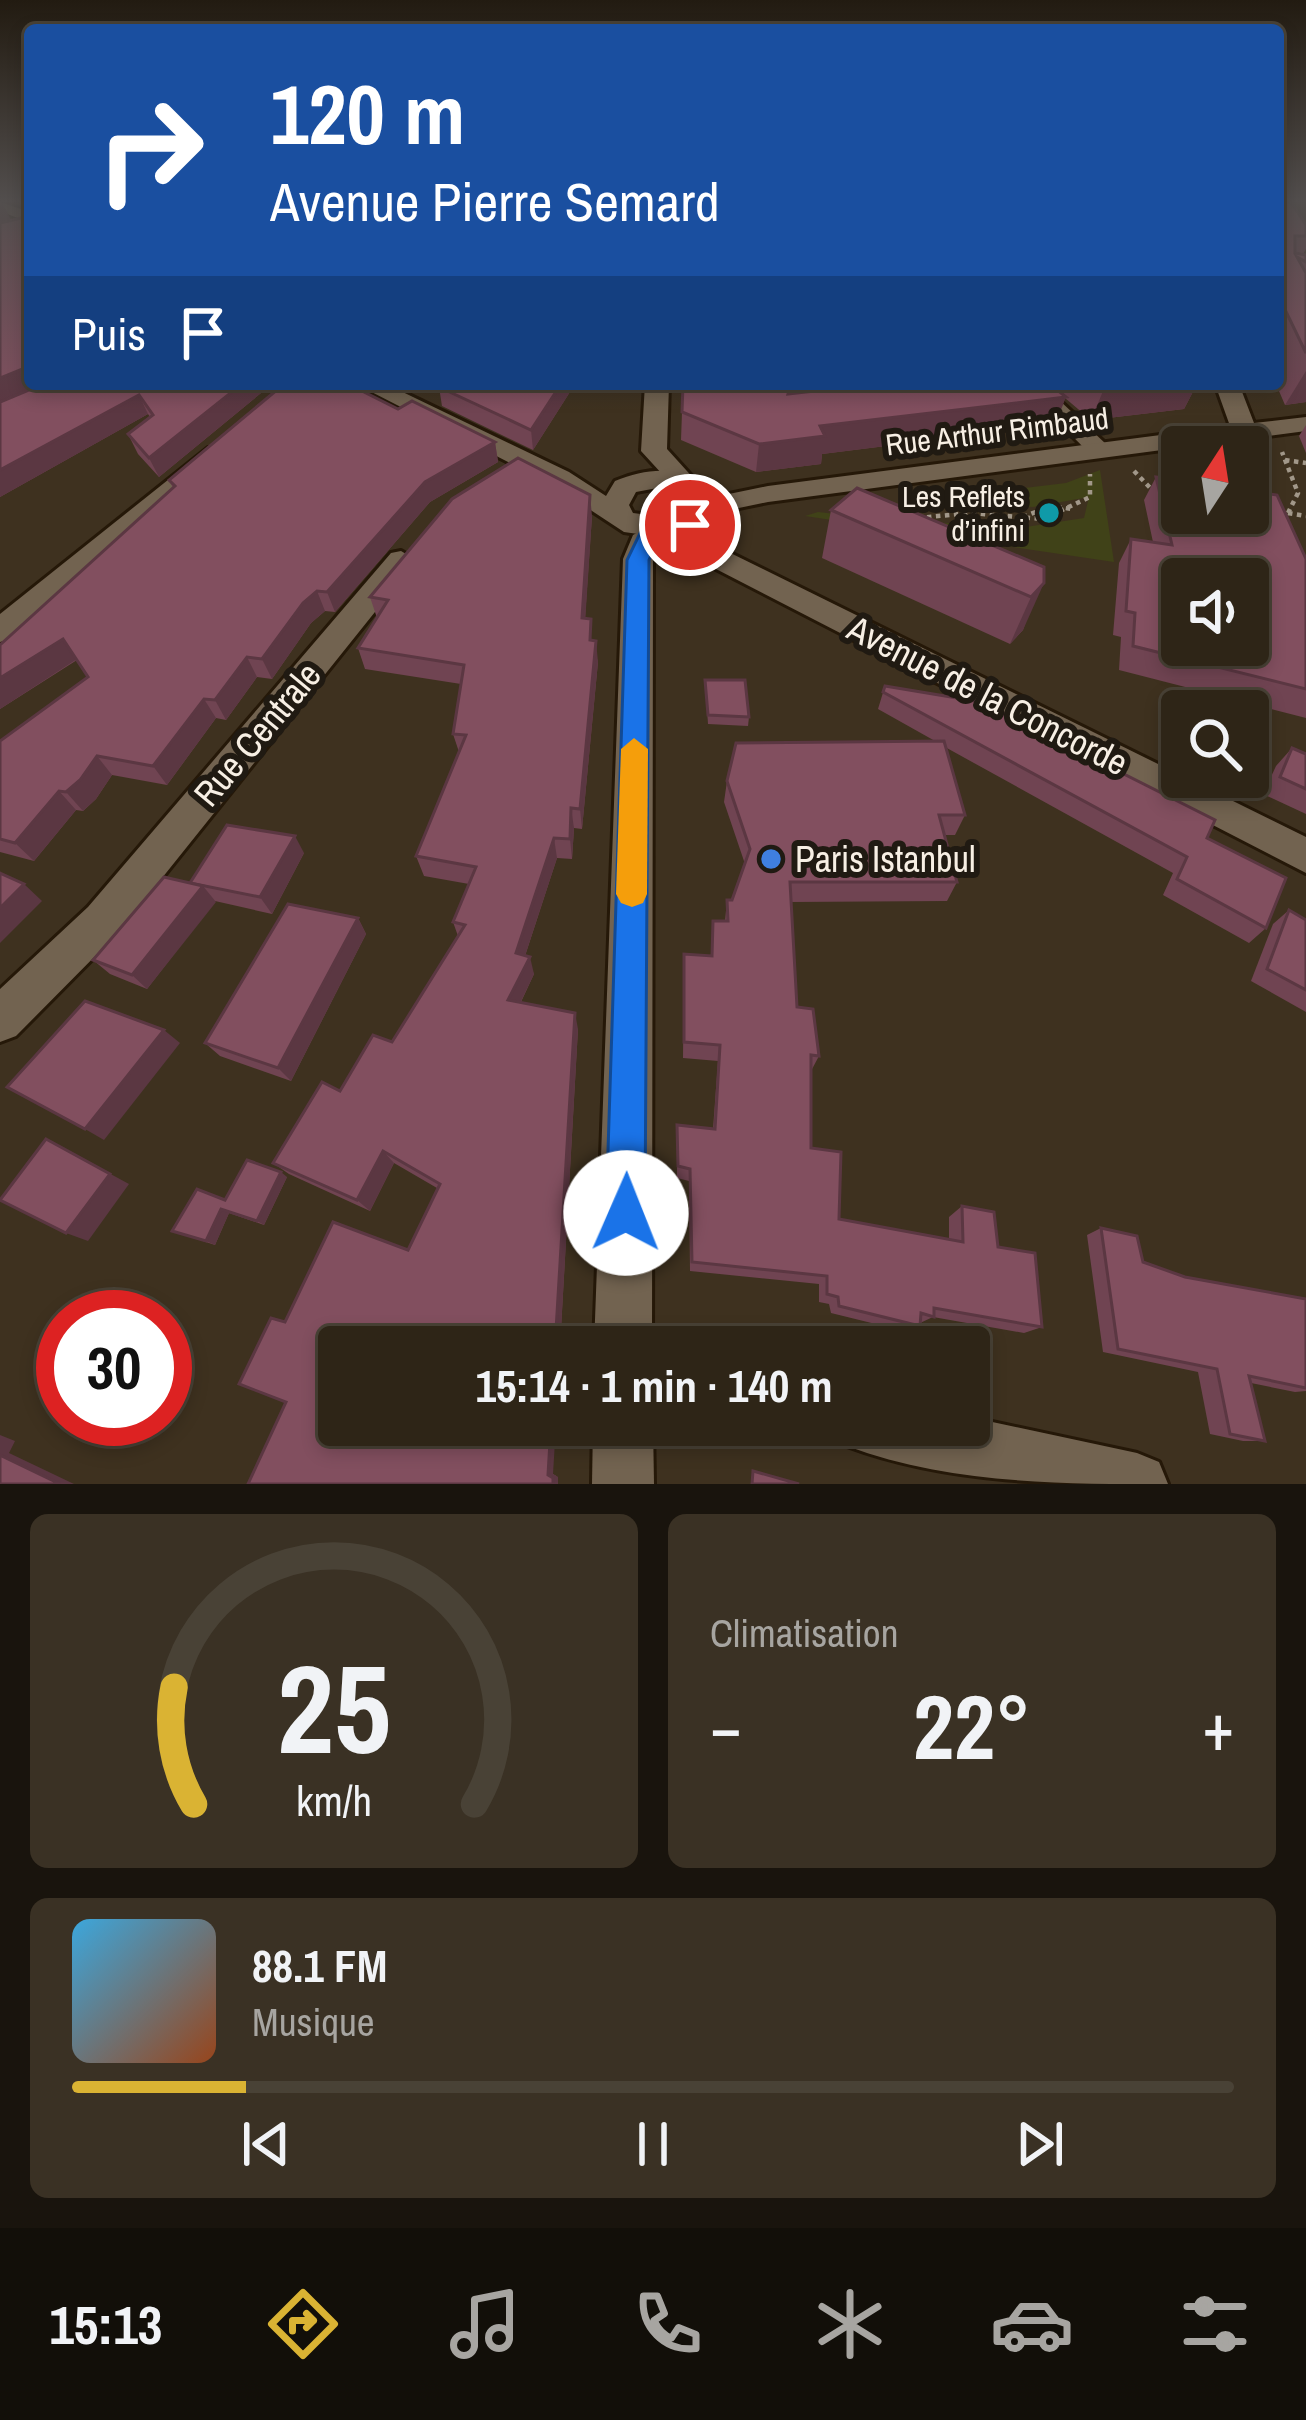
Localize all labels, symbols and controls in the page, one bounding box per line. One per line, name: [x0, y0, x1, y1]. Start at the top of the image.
text: 120 m: [270, 57, 465, 170]
icon: right: [72, 72, 228, 228]
text: Avenue Pierre Semard: [270, 165, 720, 238]
icon: arrive: [170, 300, 236, 366]
text: Puis: [72, 303, 146, 364]
street label: Rue Arthur Rimbaud: [883, 397, 1111, 465]
north arrow: [1161, 426, 1269, 534]
map controls: [1161, 426, 1269, 798]
pin: [639, 474, 741, 576]
place label: Les Reflets d’infini: [902, 476, 1025, 550]
icon: arrive: [657, 492, 723, 558]
marker: Les Reflets d’infini: [1036, 500, 1062, 526]
button: sound: [1161, 558, 1269, 666]
street label: Avenue de la Concorde: [839, 603, 1136, 786]
street label: Rue Centrale: [183, 652, 331, 816]
button: search: [1161, 690, 1269, 798]
place label: Paris Istanbul: [795, 835, 976, 883]
marker: Paris Istanbul: [758, 846, 784, 872]
position arrow: [563, 1150, 689, 1276]
speed limit sign: 30: [36, 1290, 192, 1446]
text: 15:14 · 1 min · 140 m: [476, 1355, 832, 1416]
text: Climatisation: [710, 1607, 898, 1659]
text: 25: [277, 1624, 391, 1792]
text: 22°: [913, 1666, 1031, 1787]
text: −: [710, 1682, 742, 1771]
text: +: [1202, 1682, 1234, 1771]
text: km/h: [296, 1772, 372, 1829]
text: 88.1 FM: [252, 1935, 387, 1996]
text: Musique: [252, 1996, 375, 2048]
icon: previous: [233, 2111, 299, 2177]
icon: pause: [620, 2111, 686, 2177]
icon: next: [1007, 2111, 1073, 2177]
icon: directions: [261, 2282, 345, 2366]
icon: music: [443, 2282, 527, 2366]
icon: phone: [626, 2282, 710, 2366]
icon: climate: [808, 2282, 892, 2366]
icon: car: [990, 2282, 1074, 2366]
icon: filters: [1173, 2282, 1257, 2366]
text: 15:13: [49, 2288, 162, 2361]

